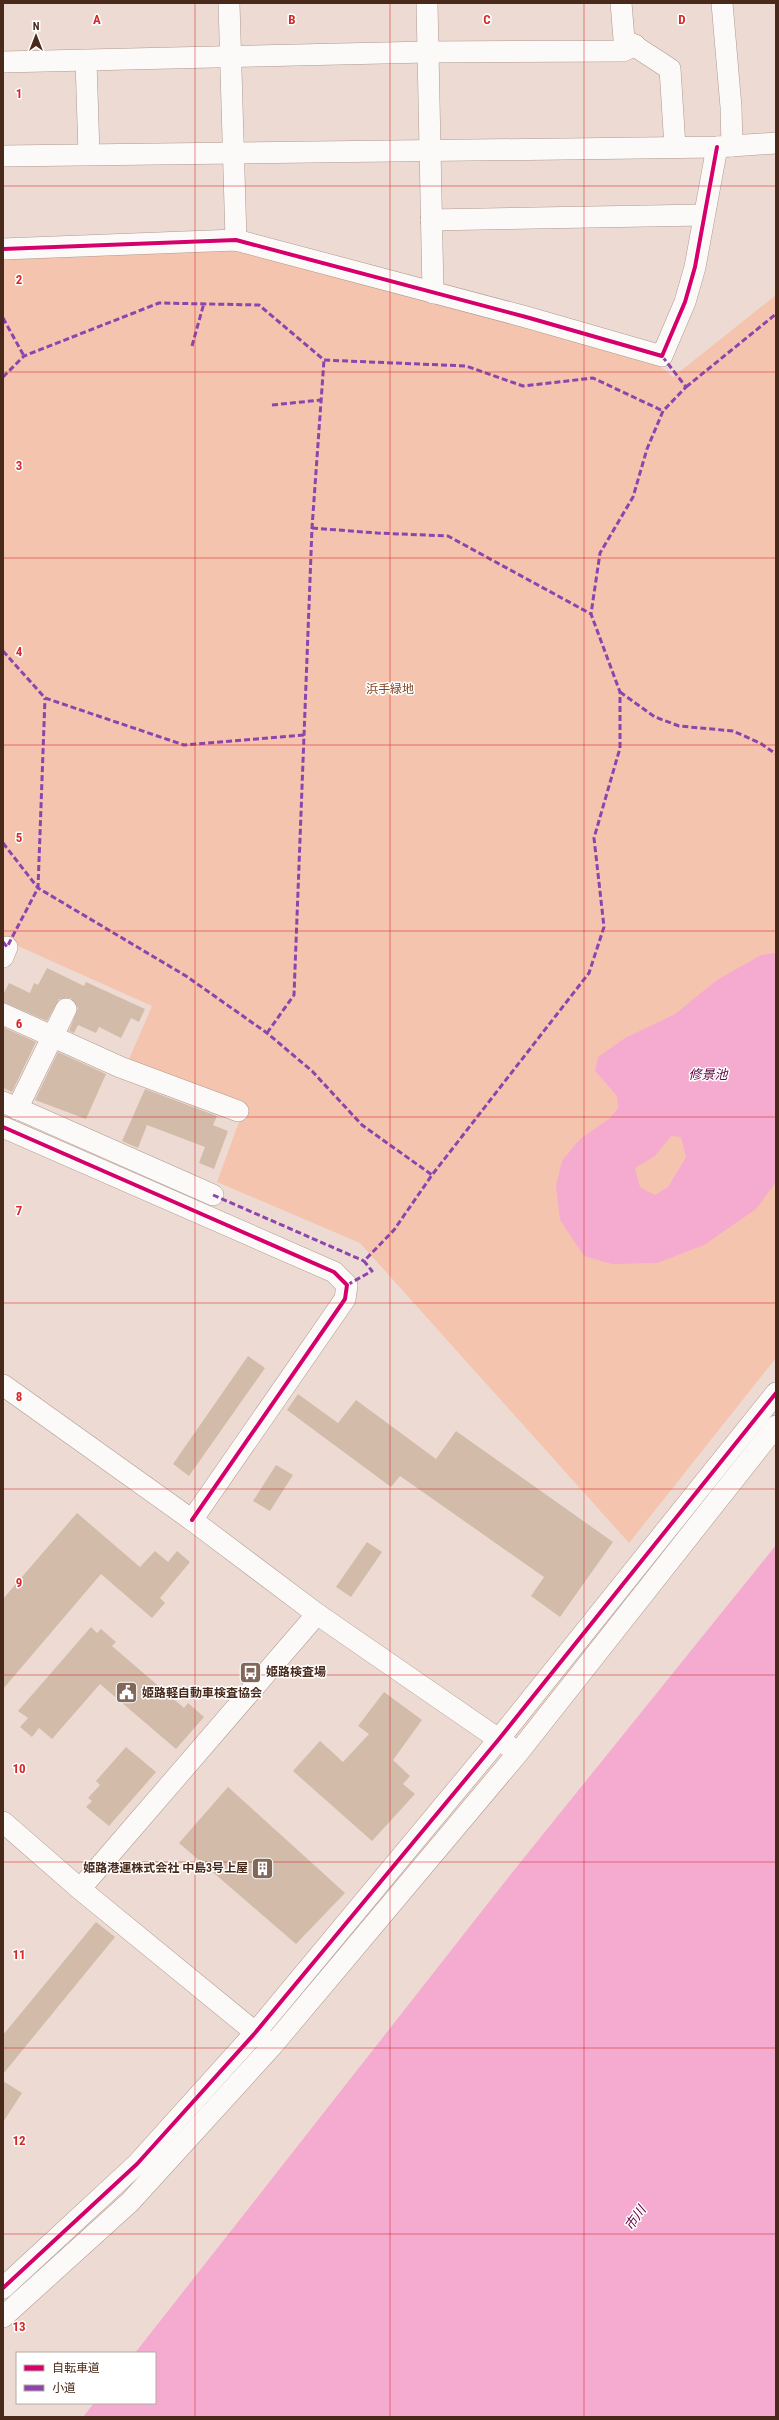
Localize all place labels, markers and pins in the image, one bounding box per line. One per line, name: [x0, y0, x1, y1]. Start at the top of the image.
bus stop icon: 姫路検査場: [237, 1659, 263, 1685]
place label: 姫路検査場: [266, 1665, 326, 1679]
public building icon: 姫路軽自動車検査協会: [114, 1680, 140, 1706]
place label: 姫路軽自動車検査協会: [142, 1686, 262, 1700]
building icon: 姫路港運株式会社 中島3号上屋: [250, 1855, 276, 1881]
place label: 姫路港運株式会社 中島3号上屋: [83, 1861, 248, 1875]

